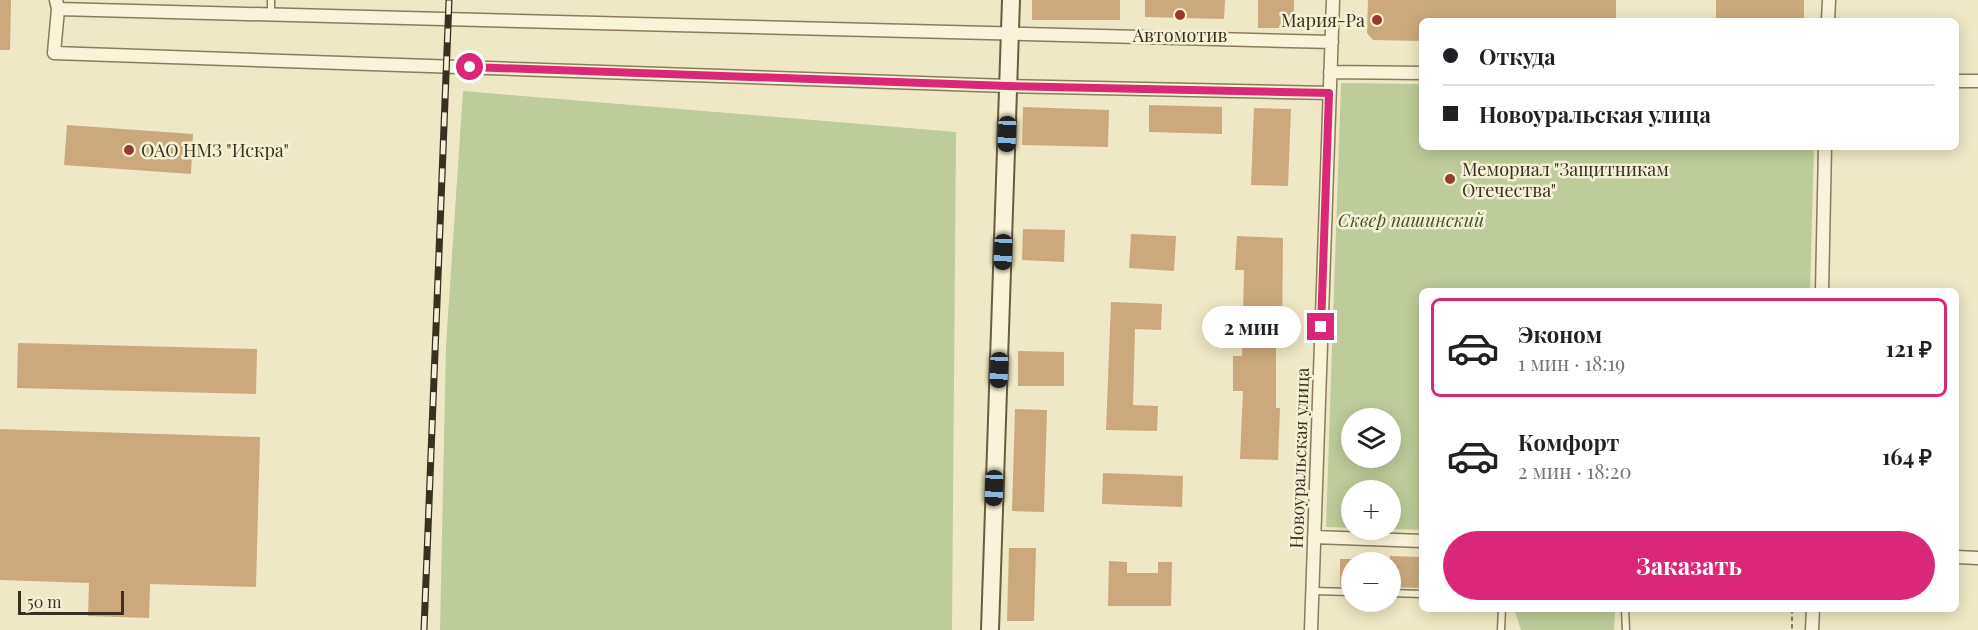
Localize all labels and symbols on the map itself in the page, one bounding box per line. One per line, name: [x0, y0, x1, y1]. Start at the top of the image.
marker: Автомотив: [1173, 8, 1187, 22]
place label: Мария-Ра: [1281, 8, 1365, 32]
marker: Мария-Ра: [1370, 13, 1384, 27]
place label: Автомотив: [1132, 23, 1228, 47]
route start: [456, 53, 483, 80]
car: [997, 116, 1017, 152]
place label: ОАО НМЗ "Искра": [141, 138, 289, 162]
marker: ОАО НМЗ "Искра": [122, 143, 136, 157]
place label: Мемориал "Защитникам Отечества": [1462, 157, 1669, 202]
marker: Мемориал "Защитникам Отечества": [1443, 172, 1457, 186]
park label: Сквер пашинский: [1338, 208, 1485, 232]
car: [993, 234, 1013, 270]
callout: 2 мин: [1201, 306, 1300, 348]
route end: [1307, 313, 1334, 340]
car: [989, 352, 1009, 388]
street label: Новоуральская улица: [1284, 367, 1314, 549]
car: [984, 470, 1004, 506]
scale bar: [18, 588, 124, 616]

